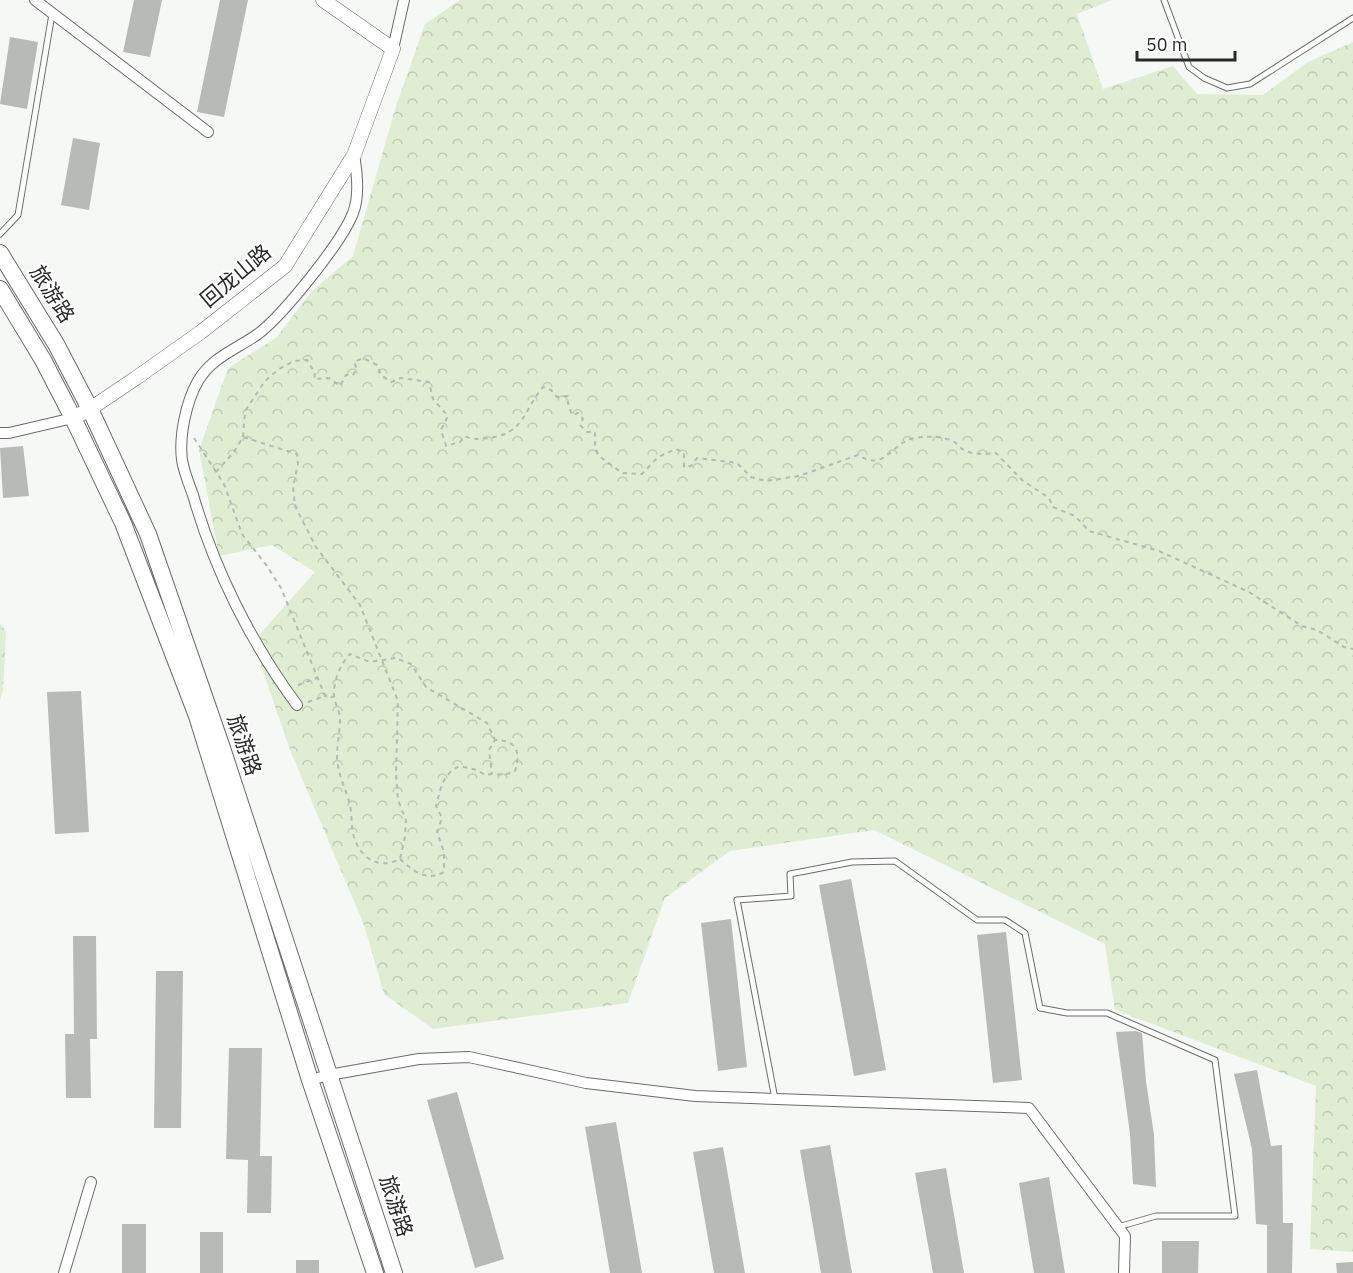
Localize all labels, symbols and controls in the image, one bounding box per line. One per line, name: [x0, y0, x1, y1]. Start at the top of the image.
scale bar: [1137, 24, 1234, 62]
text: 50 m: [1146, 33, 1188, 56]
street label: 回龙山路: [194, 238, 277, 313]
street label: 旅游路: [24, 259, 81, 328]
street label: 旅游路: [221, 710, 268, 779]
street label: 旅游路: [374, 1171, 420, 1240]

